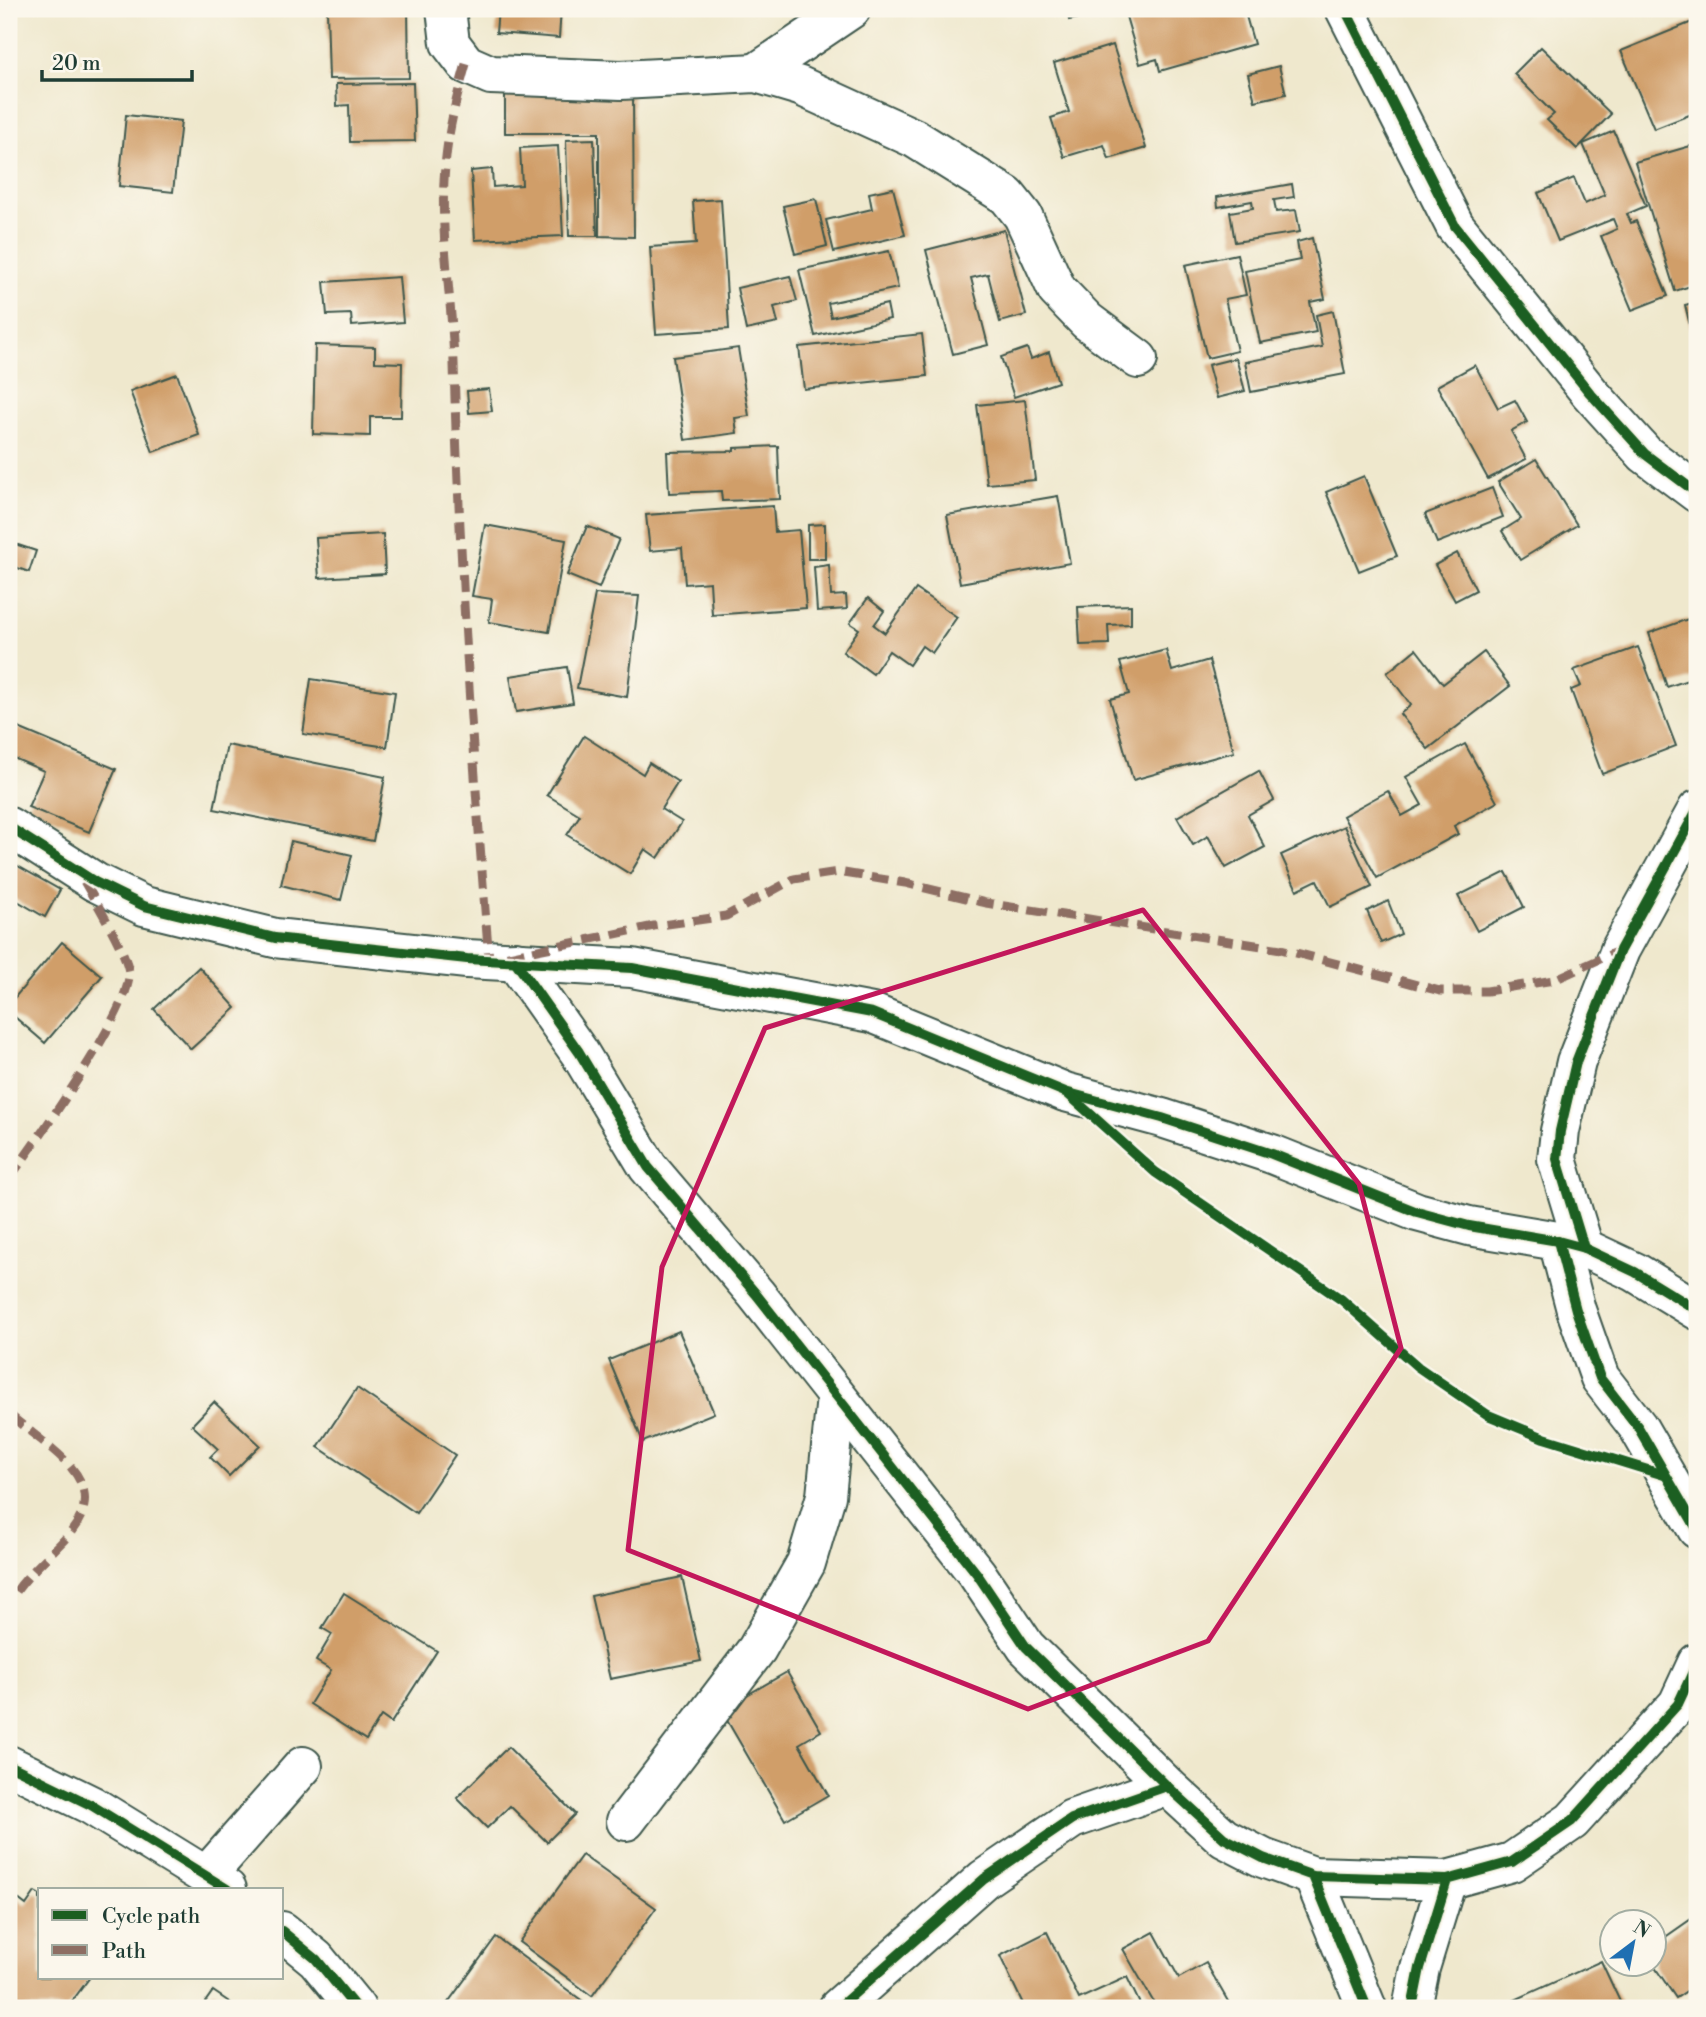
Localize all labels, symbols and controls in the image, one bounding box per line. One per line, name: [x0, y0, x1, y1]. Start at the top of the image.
scale bar: [42, 38, 192, 82]
text: 20 m: [52, 51, 101, 77]
legend: [38, 1888, 284, 1979]
text: Cycle path: [102, 1904, 201, 1930]
north arrow: [1598, 1909, 1668, 1979]
text: N: [1629, 1915, 1654, 1944]
text: Path: [102, 1939, 147, 1965]

